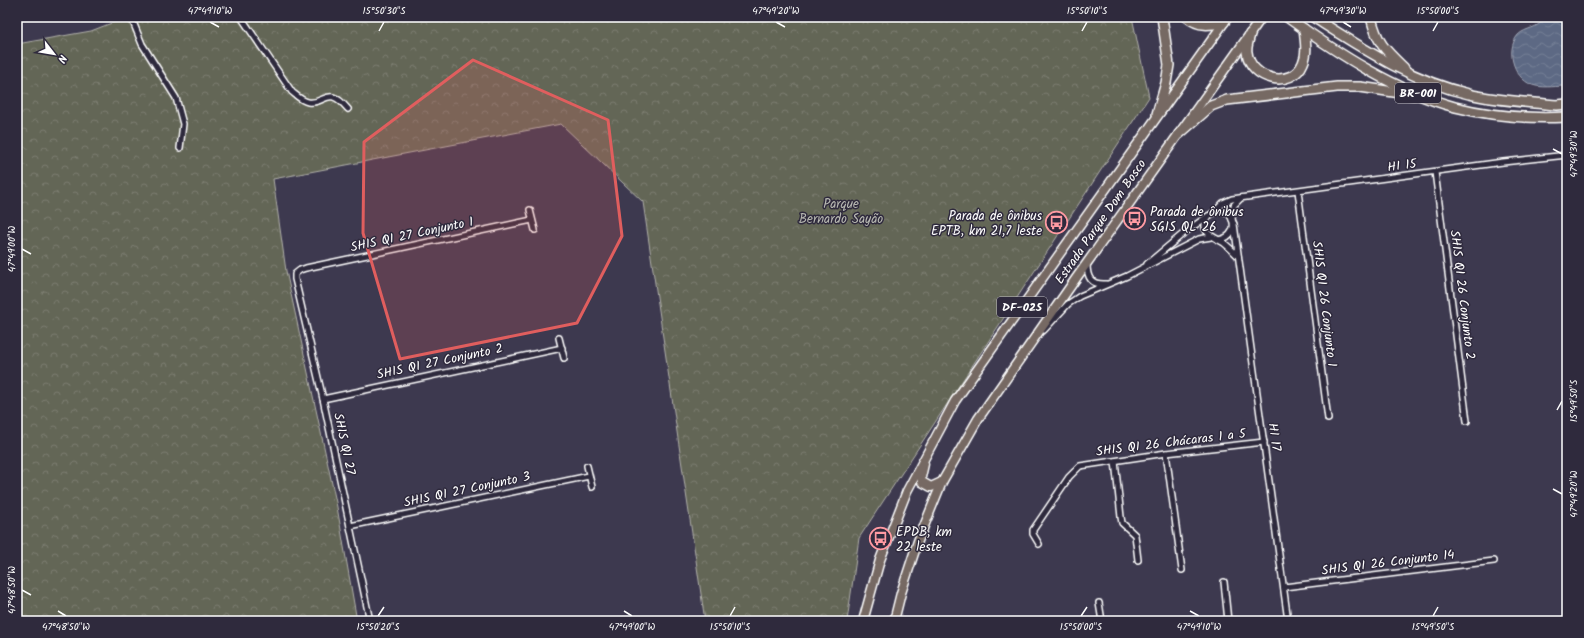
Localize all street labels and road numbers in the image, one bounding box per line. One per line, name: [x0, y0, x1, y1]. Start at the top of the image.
road number: BR-001: [1395, 83, 1441, 103]
street label: HI 15: [1386, 153, 1419, 178]
street label: Estrada Parque Dom Bosco: [1050, 155, 1152, 289]
street label: SHIS QI 27 Conjunto 1: [348, 212, 476, 258]
street label: SHIS QI 26 Conjunto 2: [1444, 229, 1480, 361]
street label: SHIS QI 26 Conjunto 1: [1306, 240, 1342, 368]
road number: DF-025: [997, 297, 1047, 317]
street label: SHIS QI 27 Conjunto 2: [375, 338, 505, 386]
street label: SHIS QI 27: [327, 411, 361, 478]
street label: HI 17: [1262, 422, 1286, 453]
street label: SHIS QI 26 Chácaras 1 a 5: [1095, 423, 1248, 463]
street label: SHIS QI 27 Conjunto 3: [402, 466, 532, 514]
street label: SHIS QI 26 Conjunto 14: [1320, 544, 1456, 582]

